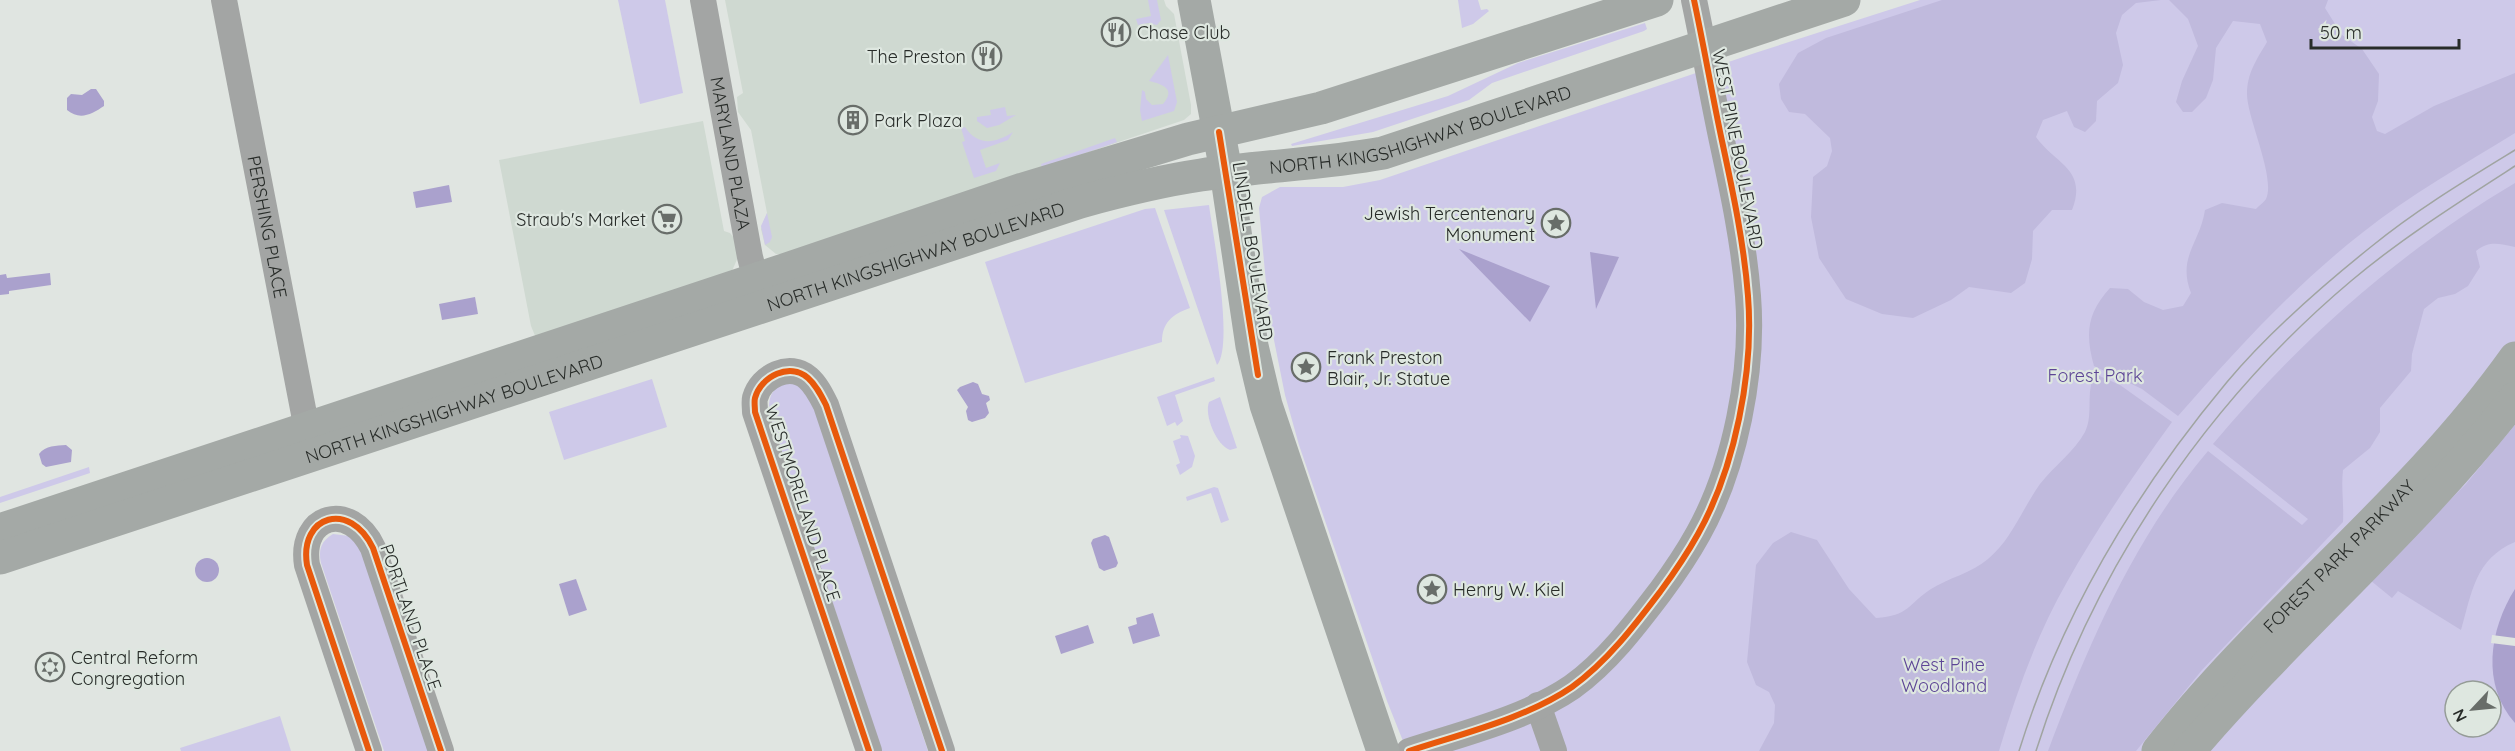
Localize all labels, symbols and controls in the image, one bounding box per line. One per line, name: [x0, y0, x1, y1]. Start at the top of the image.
scale bar: [2311, 12, 2460, 50]
restaurant icon: Chase Club: [1100, 16, 1132, 48]
place label: Chase Club: [1137, 21, 1230, 44]
text: 50 m: [2320, 21, 2362, 44]
restaurant icon: The Preston: [971, 40, 1003, 72]
place label: The Preston: [867, 45, 966, 68]
street label: WEST PINE BOULEVARD: [1707, 47, 1769, 251]
street label: MARYLAND PLAZA: [706, 75, 756, 232]
street label: NORTH KINGSHIGHWAY BOULEVARD: [1268, 80, 1574, 178]
building icon: Park Plaza: [837, 104, 869, 136]
place label: Park Plaza: [874, 109, 962, 132]
street label: PERSHING PLACE: [243, 153, 293, 300]
street label: LINDELL BOULEVARD: [1228, 160, 1278, 342]
street label: NORTH KINGSHIGHWAY BOULEVARD: [764, 196, 1067, 316]
place label: Jewish Tercentenary Monument: [1364, 202, 1535, 246]
supermarket icon: Straub's Market: [651, 203, 683, 235]
place icon: Jewish Tercentenary Monument: [1540, 207, 1572, 239]
place label: Straub's Market: [516, 208, 646, 231]
place label: Frank Preston Blair, Jr. Statue: [1327, 346, 1450, 390]
street label: NORTH KINGSHIGHWAY BOULEVARD: [302, 349, 606, 468]
place icon: Frank Preston Blair, Jr. Statue: [1290, 351, 1322, 383]
park label: Forest Park: [2047, 364, 2143, 387]
street label: WESTMORELAND PLACE: [760, 402, 846, 604]
street label: FOREST PARK PARKWAY: [2258, 474, 2420, 637]
street label: PORTLAND PLACE: [375, 541, 447, 693]
place icon: Henry W. Kiel: [1416, 573, 1448, 605]
place label: Henry W. Kiel: [1453, 578, 1564, 601]
place label: Central Reform Congregation: [71, 646, 198, 690]
synagogue icon: Central Reform Congregation: [34, 651, 66, 683]
park label: West Pine Woodland: [1901, 653, 1987, 697]
north arrow: [2443, 679, 2503, 739]
text: N: [2448, 706, 2471, 725]

